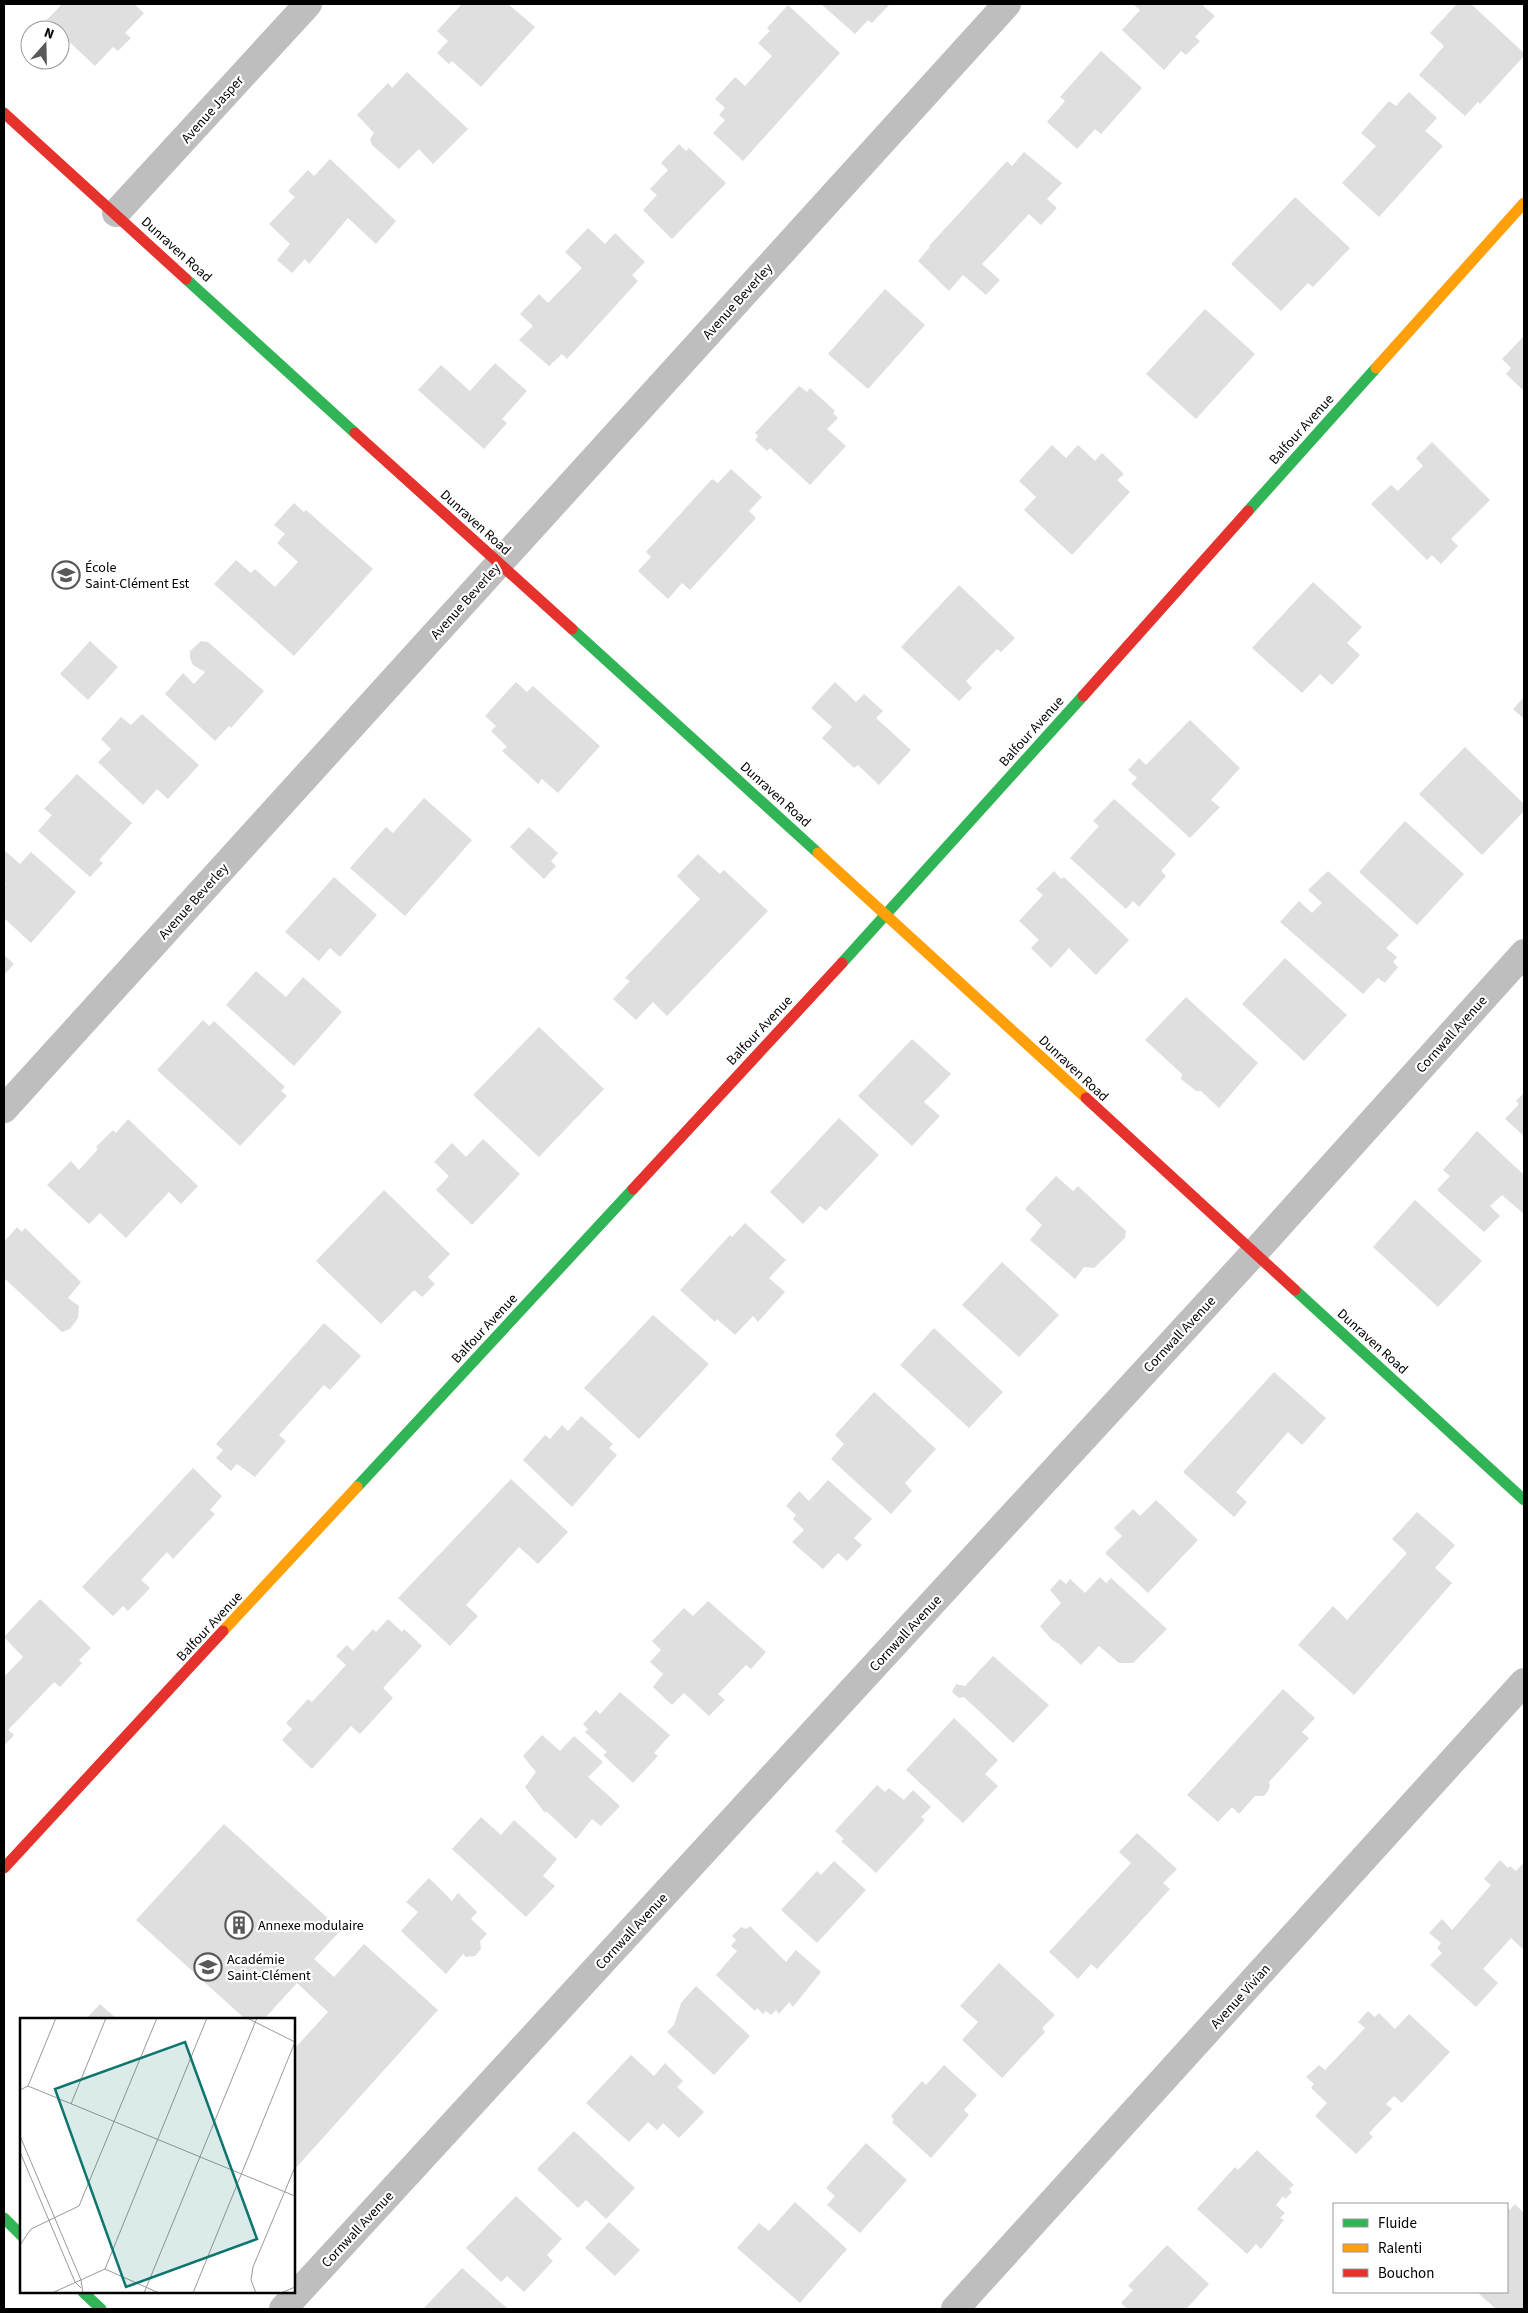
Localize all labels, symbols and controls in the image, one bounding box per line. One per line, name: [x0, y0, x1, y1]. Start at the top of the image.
north arrow: [20, 20, 70, 70]
text: N: [41, 23, 57, 45]
street label: Avenue Jasper: [177, 71, 249, 148]
street label: Dunraven Road: [136, 212, 216, 287]
street label: Avenue Beverley: [698, 259, 778, 344]
street label: Balfour Avenue: [1265, 390, 1339, 469]
street label: Dunraven Road: [435, 485, 515, 560]
place label: École Saint-Clément Est: [85, 558, 190, 594]
street label: Avenue Beverley: [426, 559, 506, 644]
school or university icon: École Saint-Clément Est: [51, 560, 81, 590]
street label: Balfour Avenue: [995, 692, 1069, 771]
street label: Dunraven Road: [735, 757, 815, 832]
street label: Avenue Beverley: [154, 859, 234, 944]
street label: Balfour Avenue: [722, 991, 797, 1070]
street label: Cornwall Avenue: [1411, 991, 1492, 1078]
street label: Dunraven Road: [1034, 1031, 1113, 1107]
street label: Balfour Avenue: [447, 1289, 522, 1368]
street label: Cornwall Avenue: [1139, 1292, 1221, 1377]
street label: Dunraven Road: [1332, 1304, 1412, 1379]
street label: Balfour Avenue: [172, 1587, 247, 1666]
street label: Cornwall Avenue: [865, 1591, 947, 1676]
street label: Cornwall Avenue: [591, 1889, 673, 1974]
building icon: Annexe modulaire: [224, 1910, 254, 1940]
place label: Annexe modulaire: [258, 1916, 364, 1936]
place label: Académie Saint-Clément: [227, 1950, 311, 1986]
school or university icon: Académie Saint-Clément: [193, 1952, 223, 1982]
street label: Avenue Vivian: [1206, 1960, 1275, 2034]
inset map: [20, 2018, 295, 2293]
street label: Cornwall Avenue: [317, 2187, 399, 2272]
legend: [1333, 2203, 1508, 2293]
text: Fluide: [1378, 2213, 1417, 2234]
text: Ralenti: [1378, 2238, 1422, 2259]
text: Bouchon: [1378, 2263, 1434, 2284]

